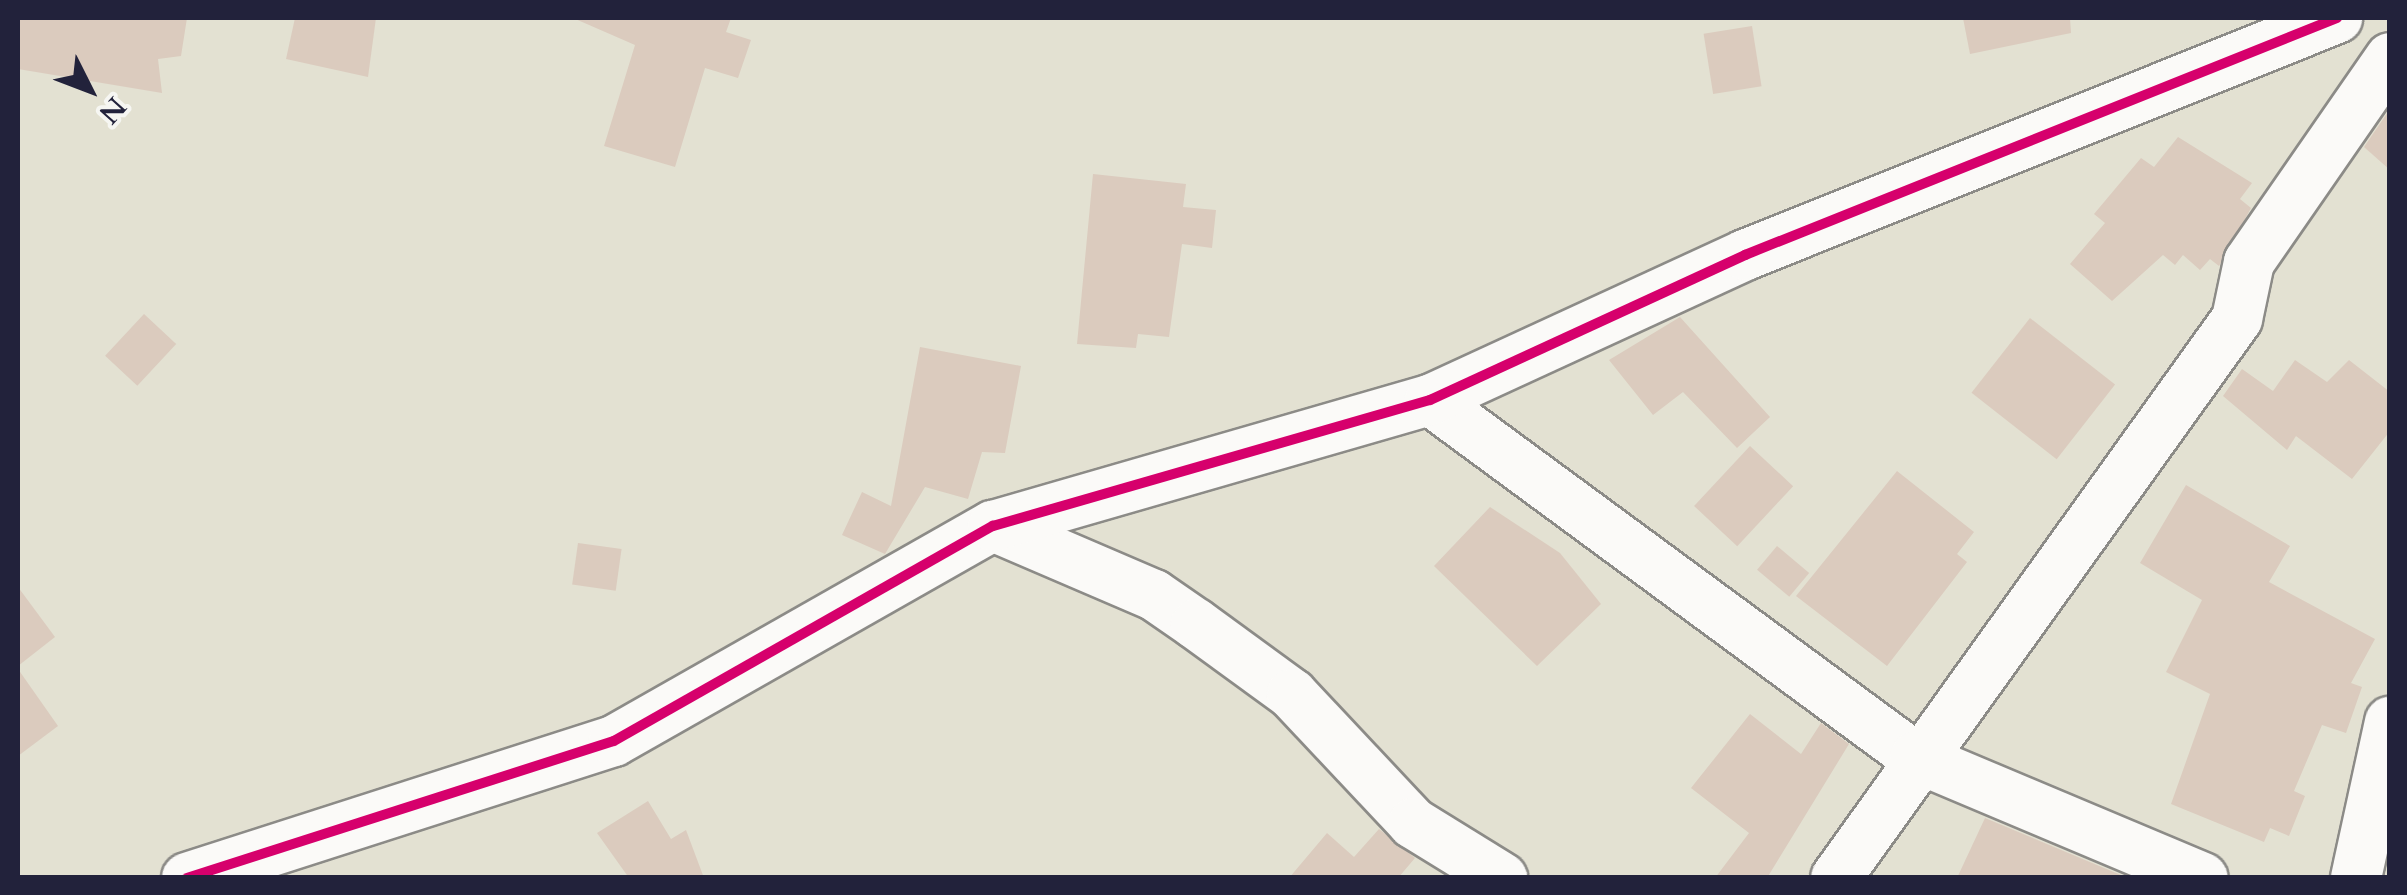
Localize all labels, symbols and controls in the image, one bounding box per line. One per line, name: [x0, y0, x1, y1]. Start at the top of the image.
north arrow: [40, 40, 140, 140]
text: N: [90, 88, 135, 132]

